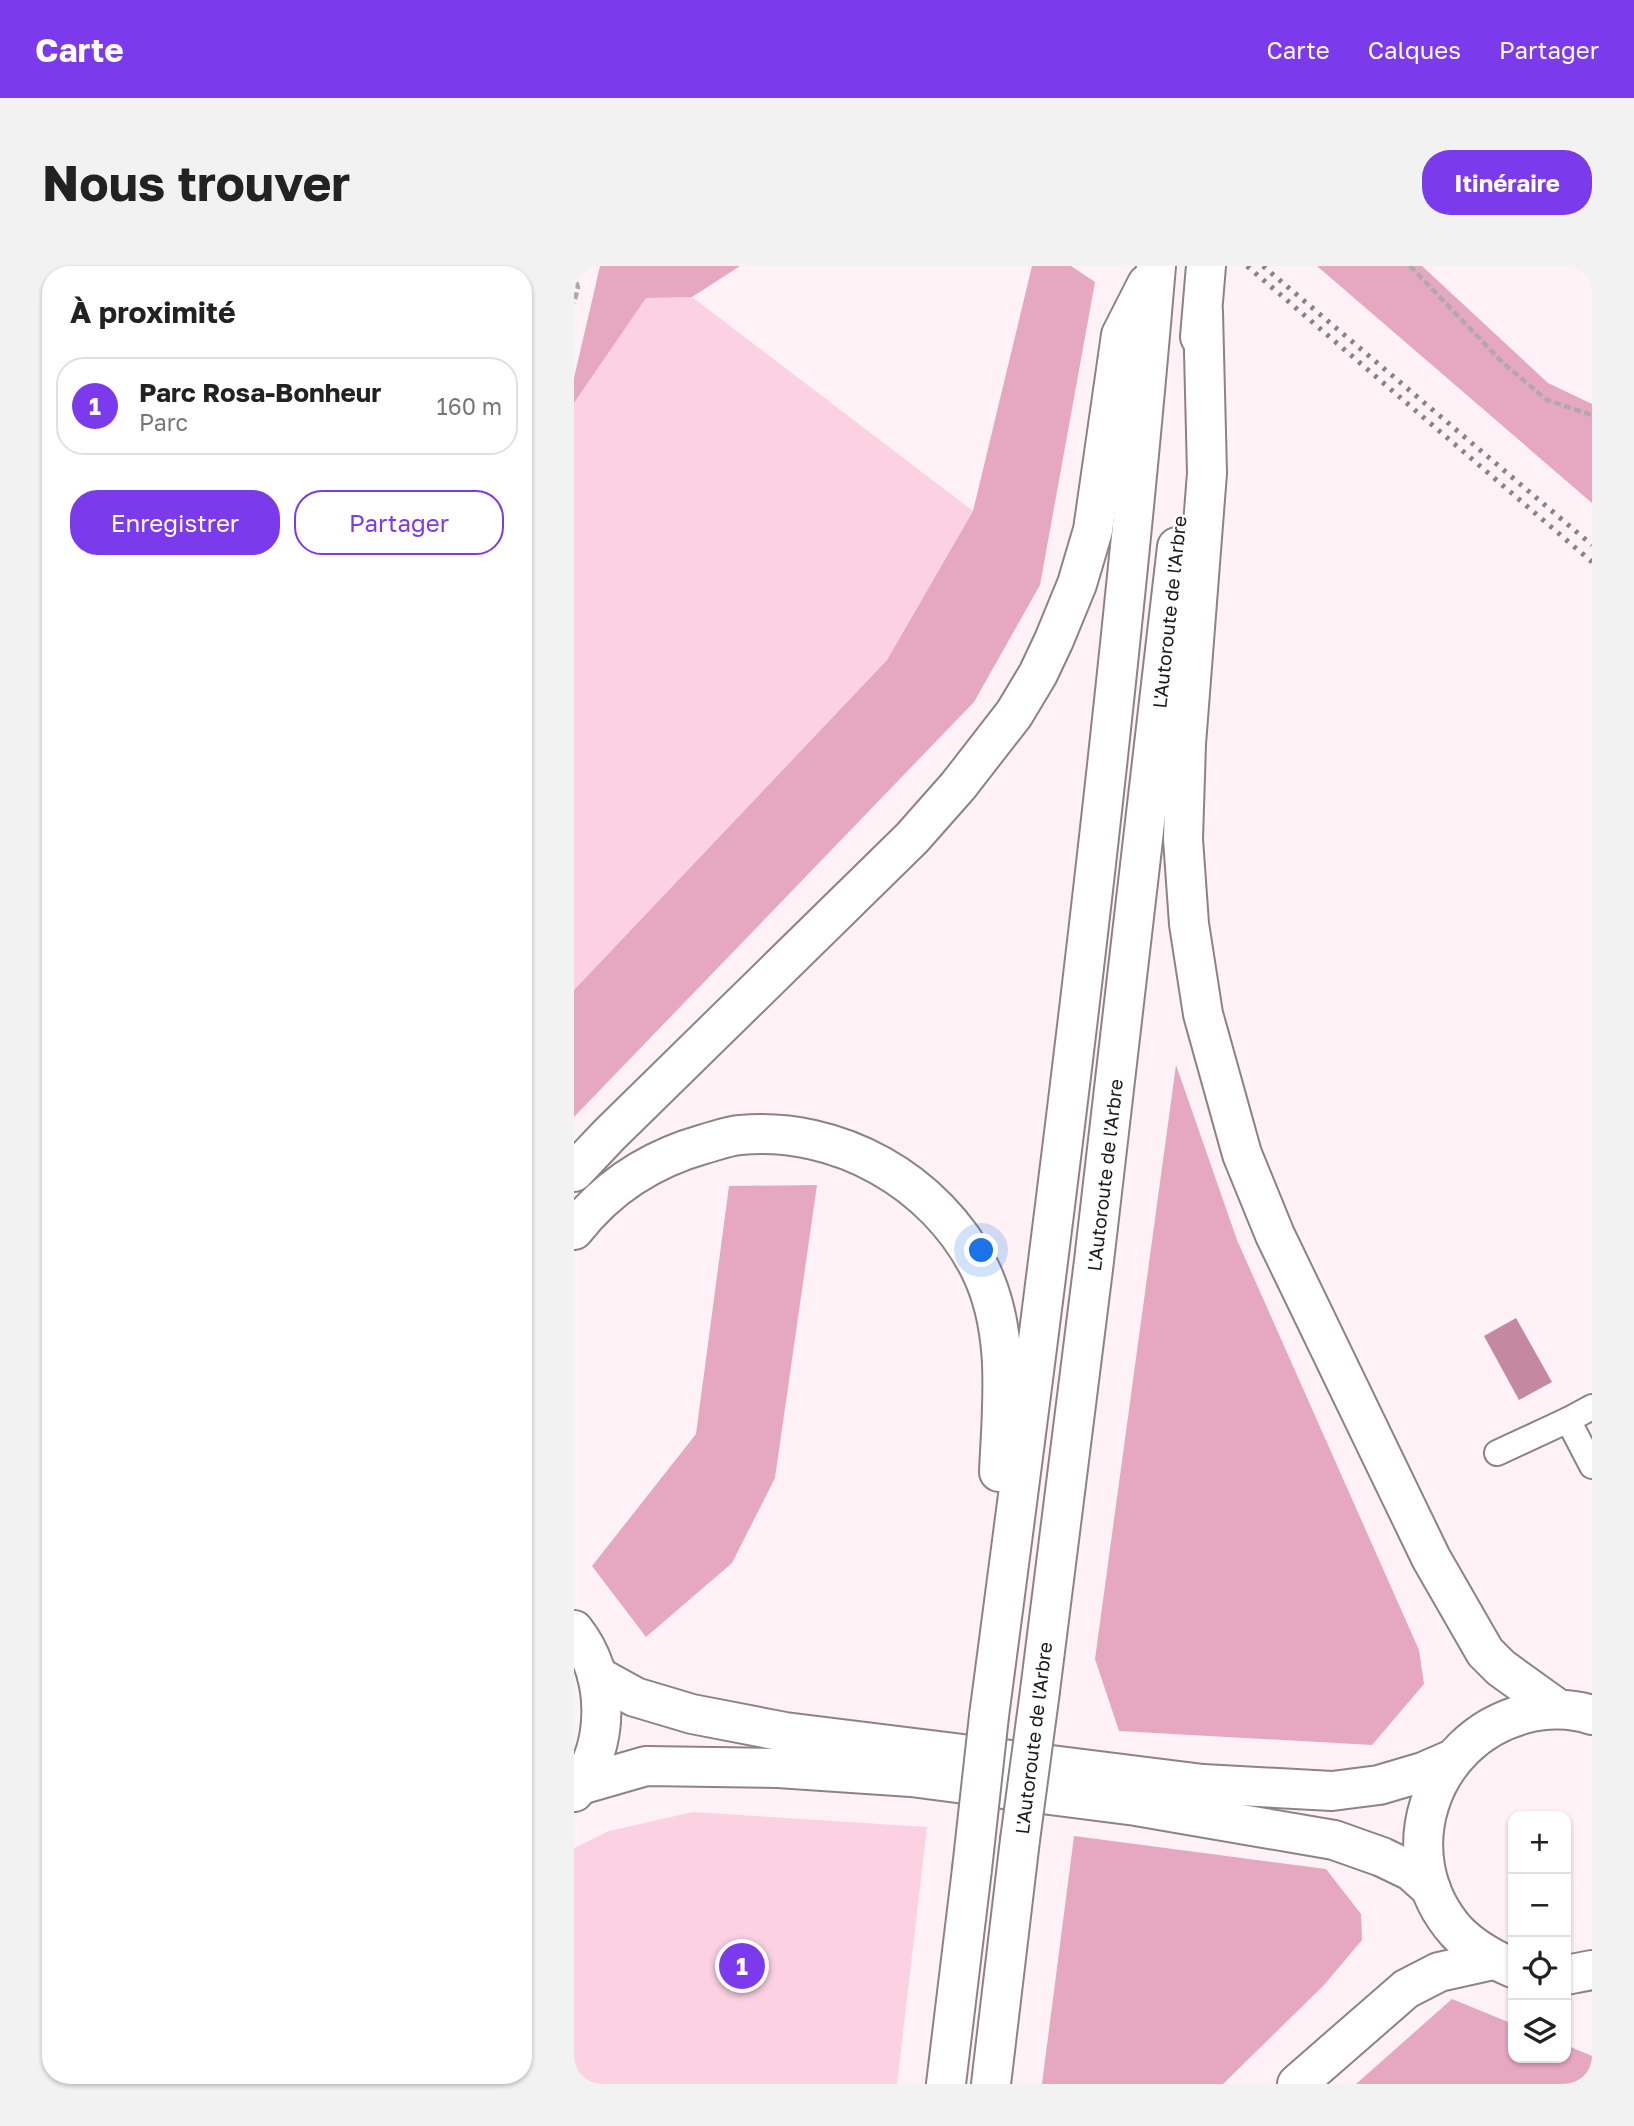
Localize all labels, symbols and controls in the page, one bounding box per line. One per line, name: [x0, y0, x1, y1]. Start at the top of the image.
text: Carte: [35, 30, 124, 69]
text: Carte: [1266, 35, 1330, 64]
text: Calques: [1368, 35, 1461, 64]
text: Partager: [1499, 35, 1599, 64]
button: Itinéraire: [1422, 150, 1592, 215]
text: Nous trouver: [42, 153, 350, 212]
text: À proximité: [70, 294, 236, 330]
text: Parc Rosa-Bonheur: [139, 377, 381, 408]
text: 1: [89, 392, 101, 420]
text: 160 m: [437, 392, 502, 420]
text: Parc: [139, 408, 188, 436]
button: Enregistrer: [70, 490, 280, 555]
button: Partager: [294, 490, 504, 555]
street label: L'Autoroute de l'Arbre: [1147, 515, 1191, 709]
street label: L'Autoroute de l'Arbre: [1081, 1077, 1127, 1273]
your location: [964, 1233, 998, 1267]
street label: L'Autoroute de l'Arbre: [1010, 1641, 1056, 1835]
map controls: [1508, 1811, 1571, 2063]
button: +: [1508, 1811, 1571, 1874]
button: −: [1508, 1874, 1571, 1937]
button: locate: [1508, 1937, 1571, 2000]
pin: 1: [719, 1940, 765, 1992]
button: layers: [1508, 2000, 1571, 2063]

